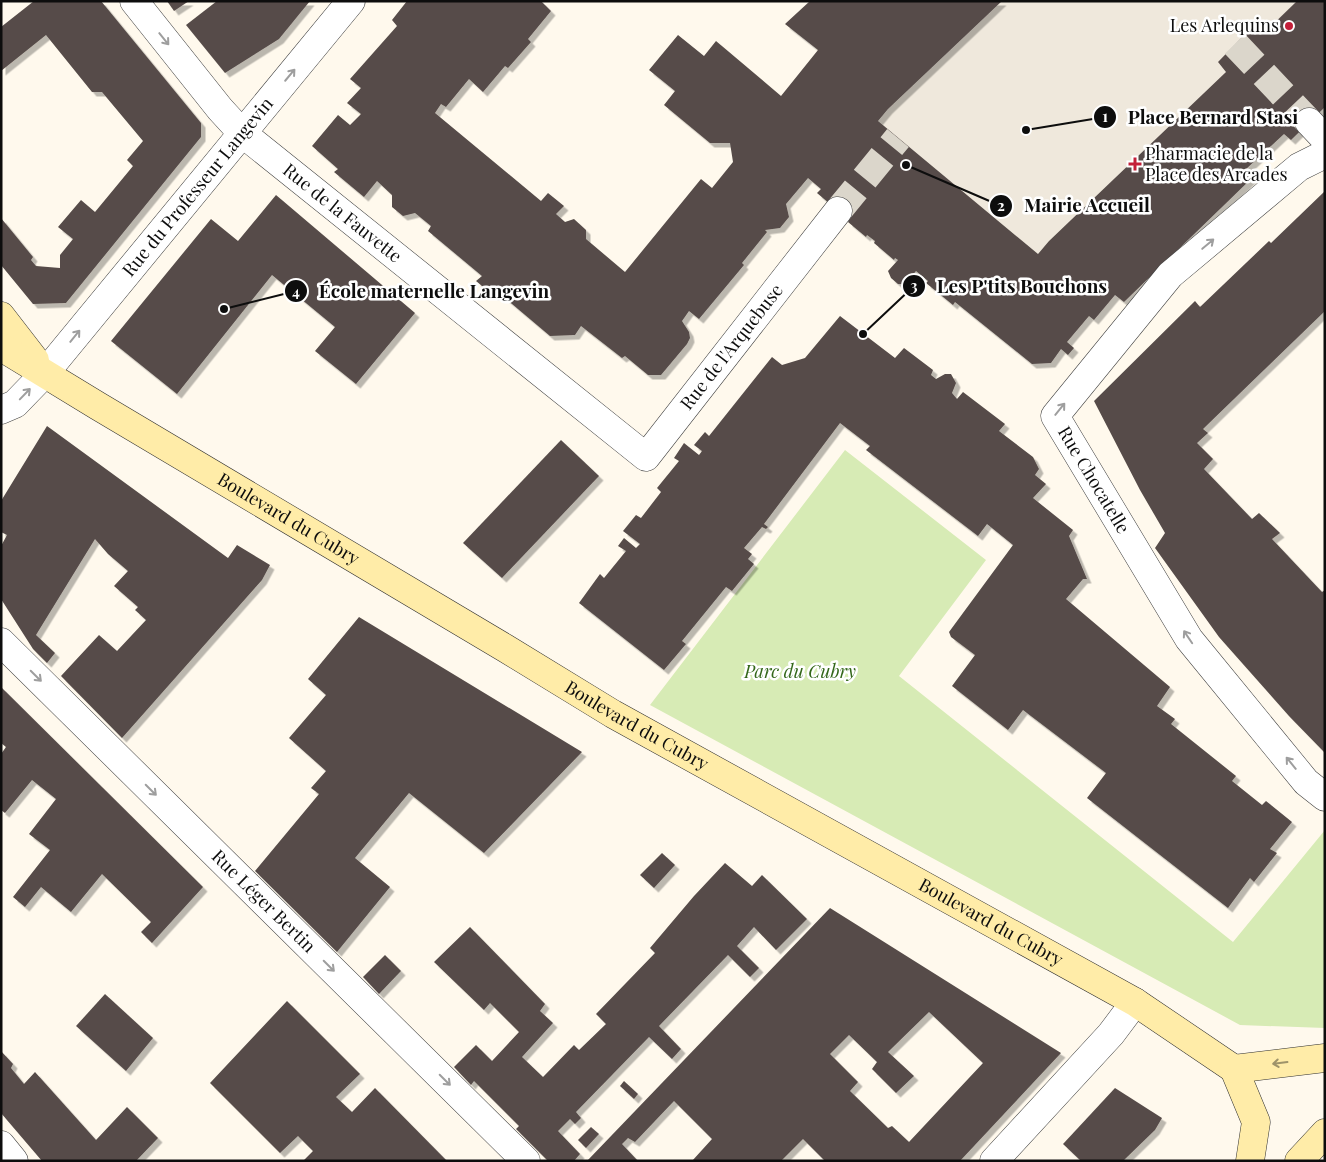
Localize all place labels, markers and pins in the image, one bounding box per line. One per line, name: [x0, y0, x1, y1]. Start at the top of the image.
place label: Les Arlequins: [1170, 13, 1279, 37]
marker: Les Arlequins: [1283, 20, 1295, 32]
callout: Place Bernard Stasi: [1093, 100, 1308, 134]
place label: Pharmacie de la Place des Arcades: [1145, 141, 1288, 186]
marker: Pharmacie de la Place des Arcades: [1129, 158, 1141, 170]
callout: Mairie Accueil: [989, 189, 1160, 223]
callout: Les P'tits Bouchons: [902, 269, 1117, 303]
callout: École maternelle Langevin: [284, 274, 559, 308]

